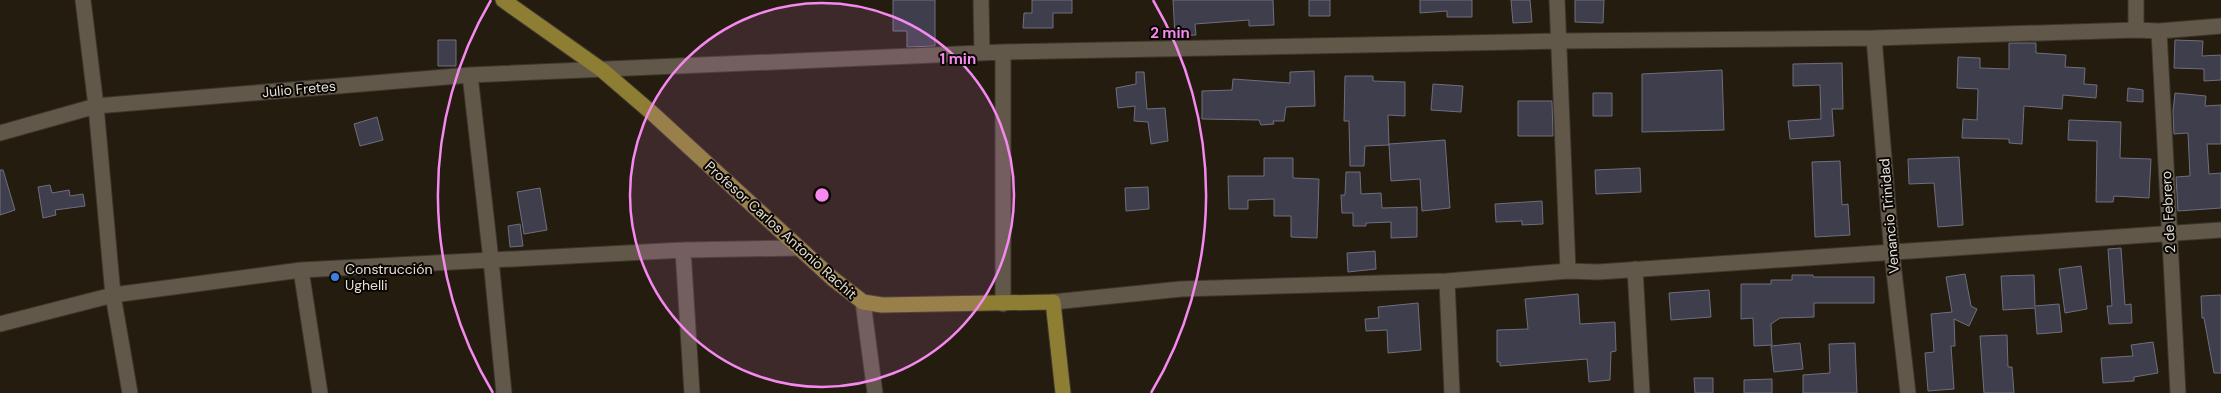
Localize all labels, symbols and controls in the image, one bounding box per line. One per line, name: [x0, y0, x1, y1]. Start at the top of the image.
text: 2 min: [1150, 23, 1190, 43]
text: 1 min: [940, 49, 976, 69]
street label: Julio Fretes: [261, 77, 337, 101]
street label: Profesor Carlos Antonio Rachit: [701, 157, 861, 303]
street label: Venancio Trinidad: [1875, 158, 1903, 274]
street label: 2 de Febrero: [2157, 170, 2179, 254]
centre of rings: [813, 186, 831, 204]
place label: Construcción Ughelli: [345, 260, 433, 294]
marker: Construcción Ughelli: [329, 271, 341, 283]

